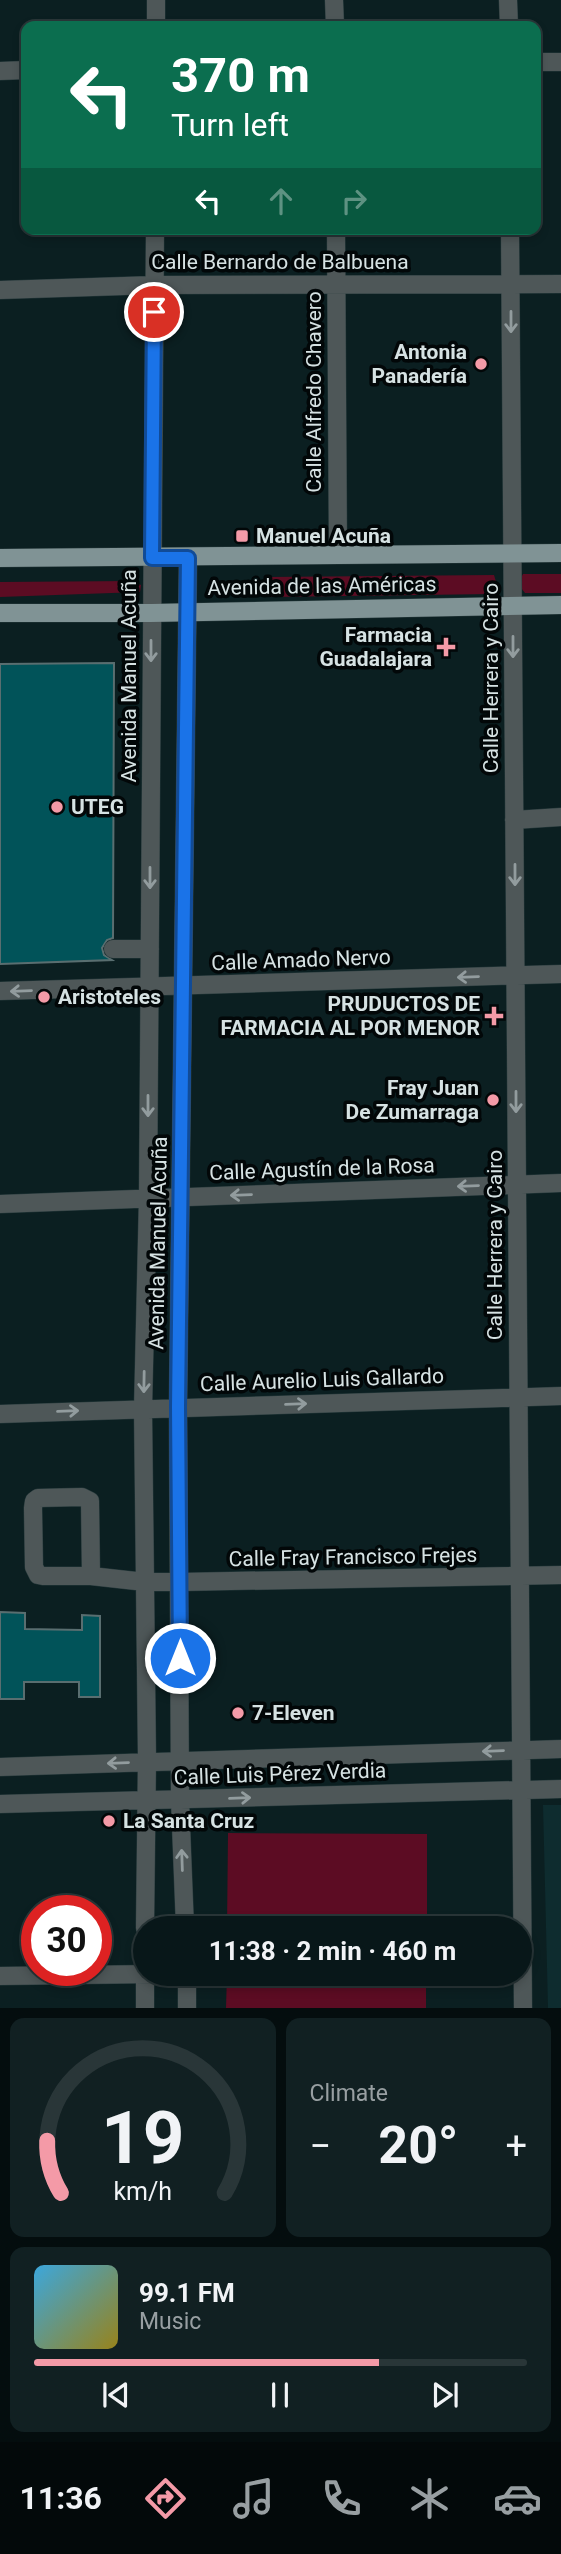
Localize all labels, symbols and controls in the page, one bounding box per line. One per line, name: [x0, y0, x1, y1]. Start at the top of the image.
text: 370 m: [171, 47, 310, 104]
icon: left: [56, 49, 147, 140]
text: Turn left: [171, 106, 289, 144]
icon: left: [189, 182, 227, 220]
icon: ahead: [262, 182, 300, 220]
icon: right: [335, 182, 373, 220]
street label: Calle Bernardo de Balbuena: [151, 250, 409, 274]
pin: [124, 282, 184, 342]
street label: Calle Alfredo Chavero: [302, 291, 326, 493]
icon: arrive: [135, 293, 173, 331]
one-way arrow: [504, 310, 518, 333]
place label: Antonia Panadería: [372, 340, 467, 388]
marker: Antonia Panadería: [473, 356, 489, 372]
place label: Manuel Acuña: [256, 524, 391, 548]
marker: Manuel Acuña: [234, 528, 250, 544]
street label: Avenida Manuel Acuña: [117, 569, 141, 783]
street label: Avenida de las Américas: [207, 572, 437, 600]
street label: Calle Herrera y Cairo: [479, 583, 503, 773]
place label: Farmacia Guadalajara: [320, 623, 432, 671]
one-way arrow: [506, 636, 520, 659]
one-way arrow: [144, 639, 158, 662]
marker: Farmacia Guadalajara: [438, 639, 454, 655]
place label: UTEG: [71, 795, 124, 819]
marker: UTEG: [49, 799, 65, 815]
one-way arrow: [508, 863, 522, 886]
one-way arrow: [143, 867, 157, 890]
street label: Calle Amado Nervo: [211, 945, 391, 975]
one-way arrow: [457, 970, 480, 984]
one-way arrow: [9, 984, 32, 997]
place label: Aristoteles: [58, 985, 161, 1009]
marker: Aristoteles: [36, 989, 52, 1005]
place label: PRUDUCTOS DE FARMACIA AL POR MENOR: [221, 992, 480, 1040]
marker: PRUDUCTOS DE FARMACIA AL POR MENOR: [486, 1008, 502, 1024]
place label: Fray Juan De Zumarraga: [346, 1076, 479, 1124]
one-way arrow: [509, 1091, 523, 1114]
marker: Fray Juan De Zumarraga: [485, 1092, 501, 1108]
one-way arrow: [141, 1094, 155, 1117]
street label: Avenida Manuel Acuña: [144, 1136, 172, 1350]
street label: Calle Herrera y Cairo: [483, 1150, 507, 1340]
street label: Calle Agustín de la Rosa: [209, 1153, 435, 1185]
one-way arrow: [457, 1179, 480, 1193]
one-way arrow: [230, 1188, 253, 1201]
street label: Calle Aurelio Luis Gallardo: [200, 1364, 444, 1396]
one-way arrow: [137, 1370, 151, 1393]
one-way arrow: [284, 1397, 307, 1410]
one-way arrow: [56, 1405, 79, 1418]
street label: Calle Fray Francisco Frejes: [228, 1543, 478, 1571]
position arrow: [143, 1621, 217, 1695]
place label: 7-Eleven: [252, 1701, 335, 1725]
marker: 7-Eleven: [230, 1705, 246, 1721]
one-way arrow: [482, 1744, 505, 1757]
one-way arrow: [107, 1757, 130, 1770]
street label: Calle Luis Pérez Verdia: [173, 1758, 387, 1790]
one-way arrow: [228, 1791, 251, 1805]
place label: La Santa Cruz: [123, 1809, 254, 1833]
marker: La Santa Cruz: [101, 1813, 117, 1829]
one-way arrow: [176, 1849, 189, 1872]
speed limit sign: 30: [21, 1895, 112, 1986]
text: 11:38 · 2 min · 460 m: [209, 1936, 456, 1966]
text: Climate: [310, 2080, 388, 2107]
text: 19: [101, 2096, 185, 2182]
text: 20°: [378, 2115, 458, 2176]
text: −: [310, 2124, 331, 2168]
text: +: [505, 2124, 527, 2168]
text: km/h: [113, 2177, 172, 2206]
text: 99.1 FM: [139, 2278, 235, 2308]
text: Music: [139, 2308, 201, 2335]
icon: previous: [97, 2376, 135, 2414]
icon: pause: [261, 2376, 299, 2414]
icon: next: [426, 2376, 464, 2414]
icon: directions: [141, 2474, 190, 2523]
icon: music: [229, 2474, 278, 2523]
icon: phone: [317, 2474, 366, 2523]
icon: climate: [405, 2474, 454, 2523]
icon: car: [493, 2474, 542, 2523]
text: 11:36: [19, 2479, 102, 2517]

